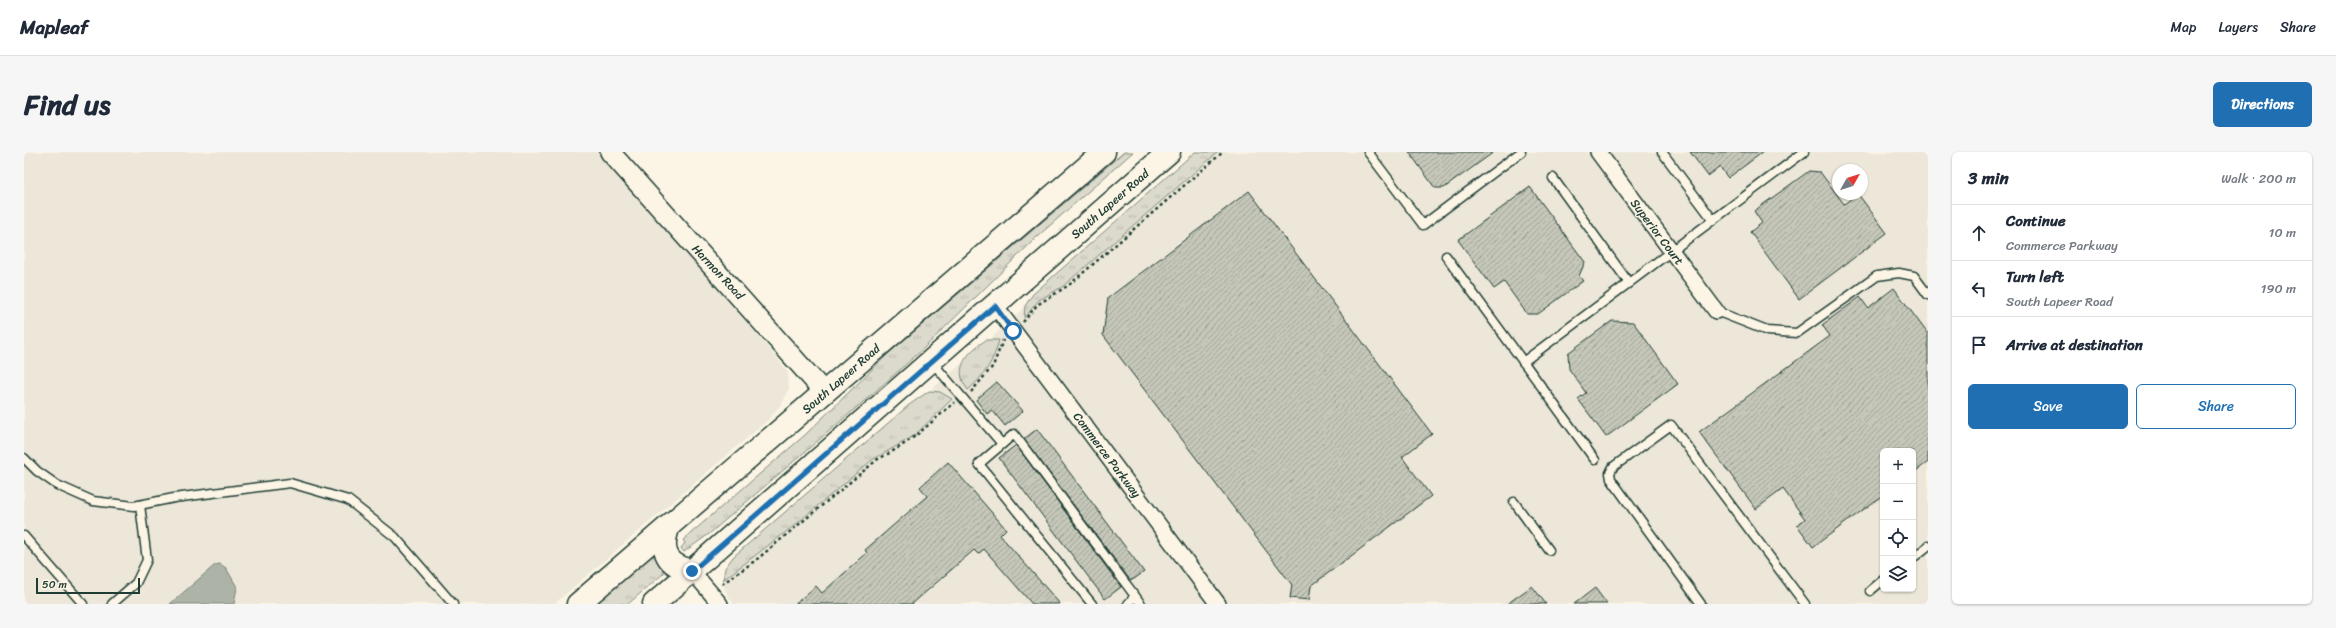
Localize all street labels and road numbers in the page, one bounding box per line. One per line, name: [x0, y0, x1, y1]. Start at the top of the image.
street label: South Lapeer Road: [1066, 163, 1155, 245]
street label: Superior Court: [1624, 194, 1690, 270]
street label: Harmon Road: [686, 239, 751, 306]
street label: South Lapeer Road: [797, 338, 886, 420]
street label: Commerce Parkway: [1067, 407, 1147, 503]

